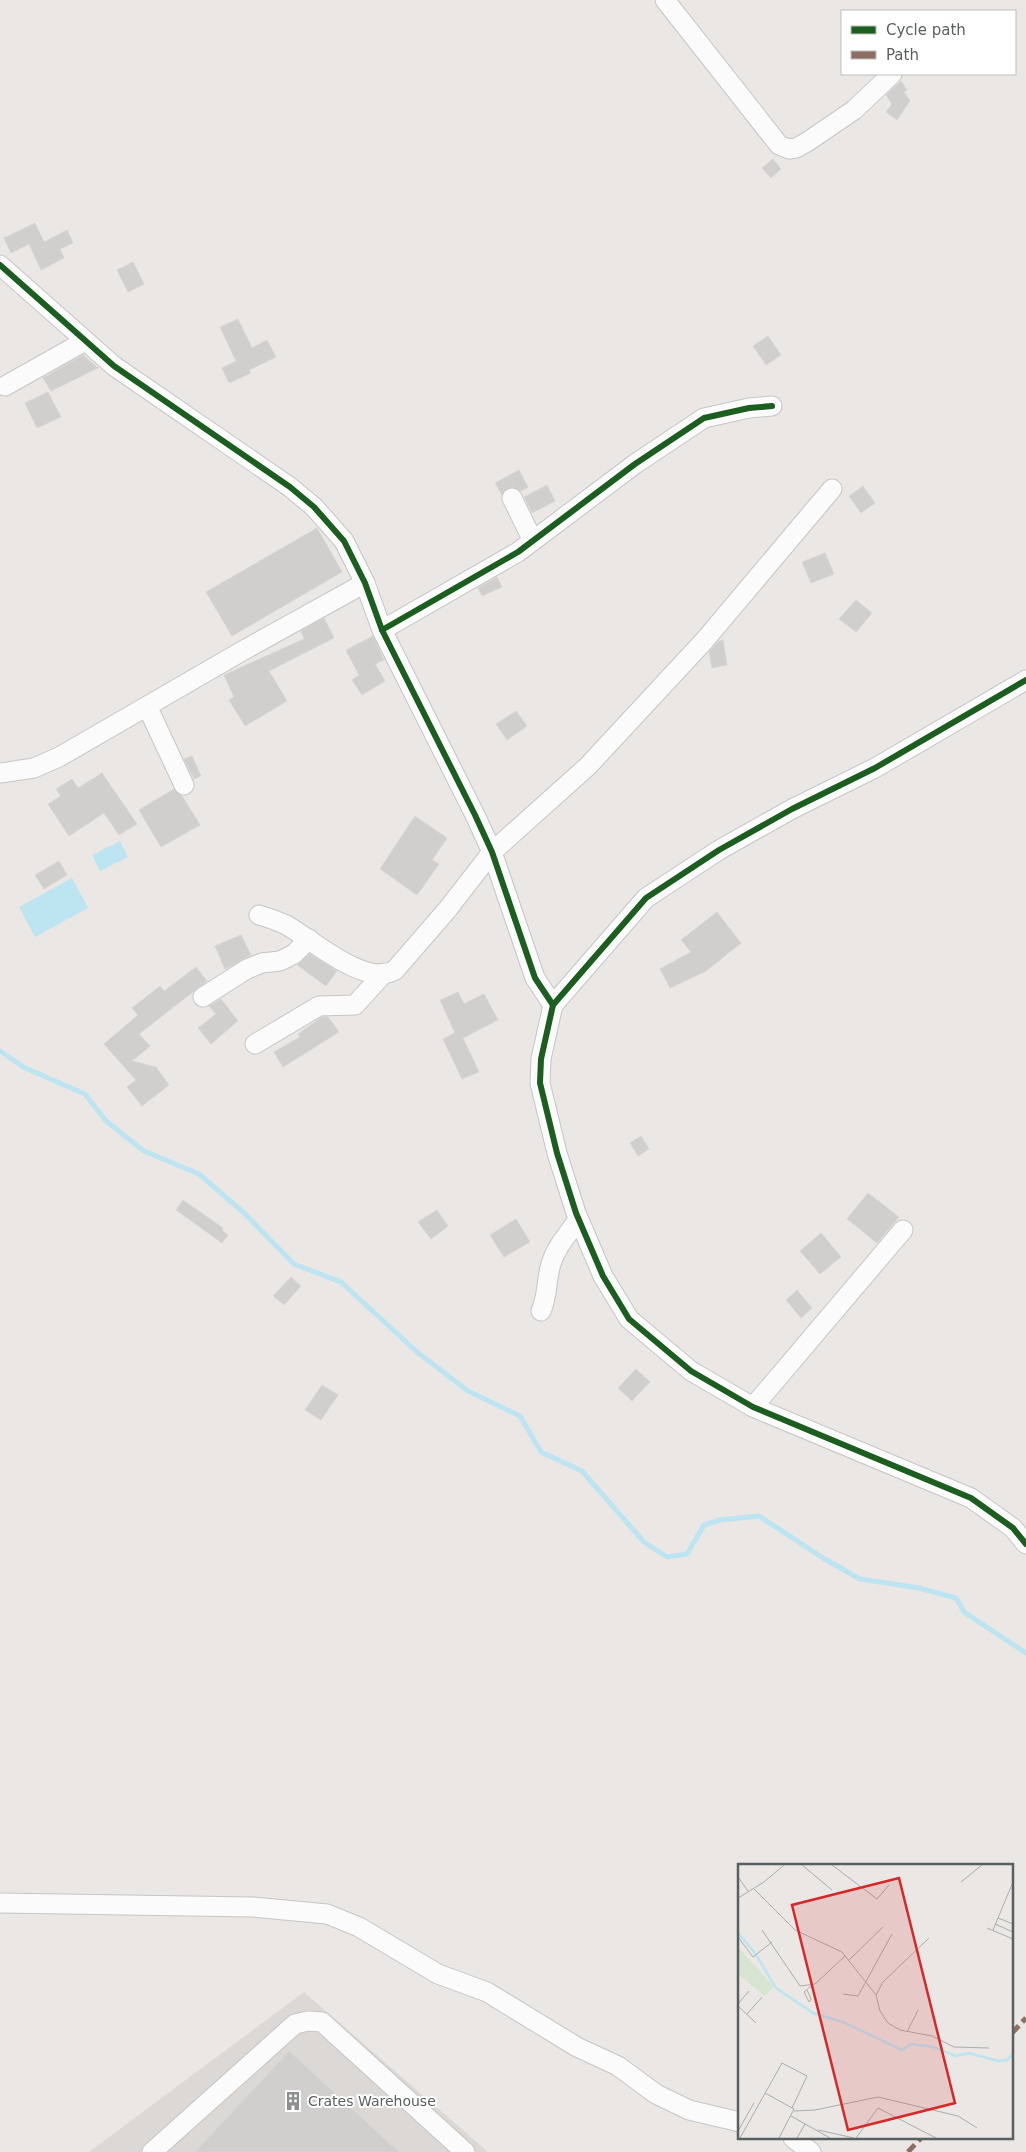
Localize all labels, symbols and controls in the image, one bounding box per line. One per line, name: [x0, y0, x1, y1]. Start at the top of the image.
legend: [841, 10, 1016, 75]
text: Cycle path: [886, 21, 966, 39]
text: Path: [886, 46, 919, 64]
inset map: [738, 1864, 1014, 2140]
building icon: Crates Warehouse: [282, 2090, 304, 2112]
place label: Crates Warehouse: [308, 2093, 436, 2109]

